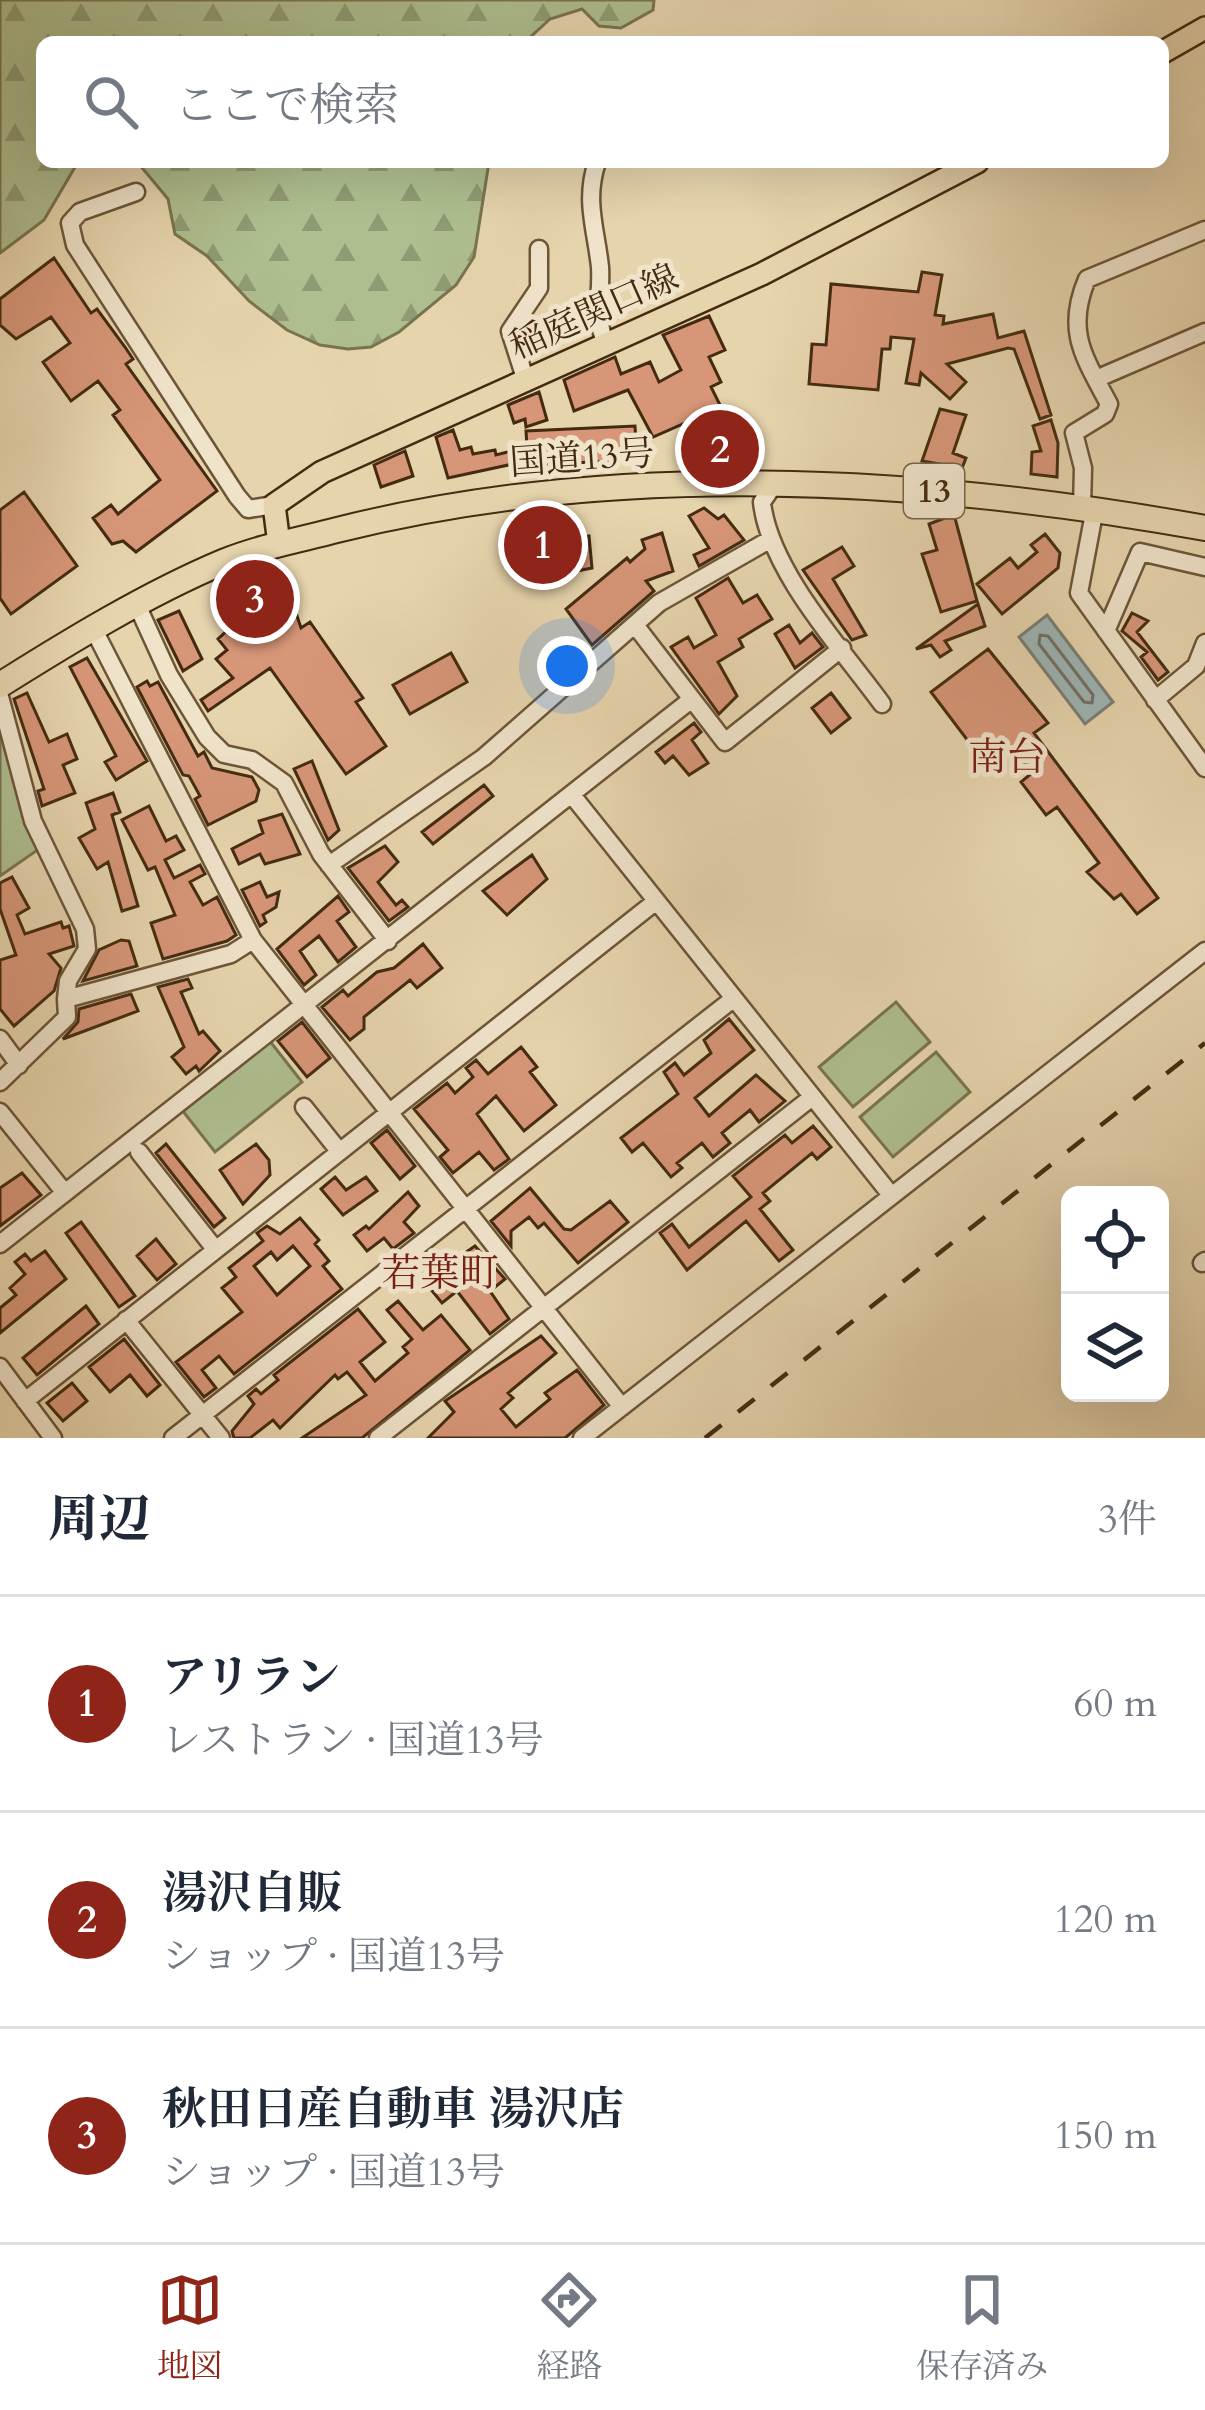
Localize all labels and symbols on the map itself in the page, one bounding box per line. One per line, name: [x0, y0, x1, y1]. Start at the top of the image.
street label: 稲庭関口線: [502, 253, 686, 371]
pin: 2: [681, 404, 759, 494]
street label: 国道13号: [508, 429, 656, 487]
road number: 13: [904, 464, 964, 518]
pin: 1: [504, 500, 582, 590]
pin: 3: [216, 554, 294, 644]
your location: [537, 636, 597, 696]
district label: 南台: [968, 731, 1046, 784]
district label: 若葉町: [381, 1247, 499, 1300]

